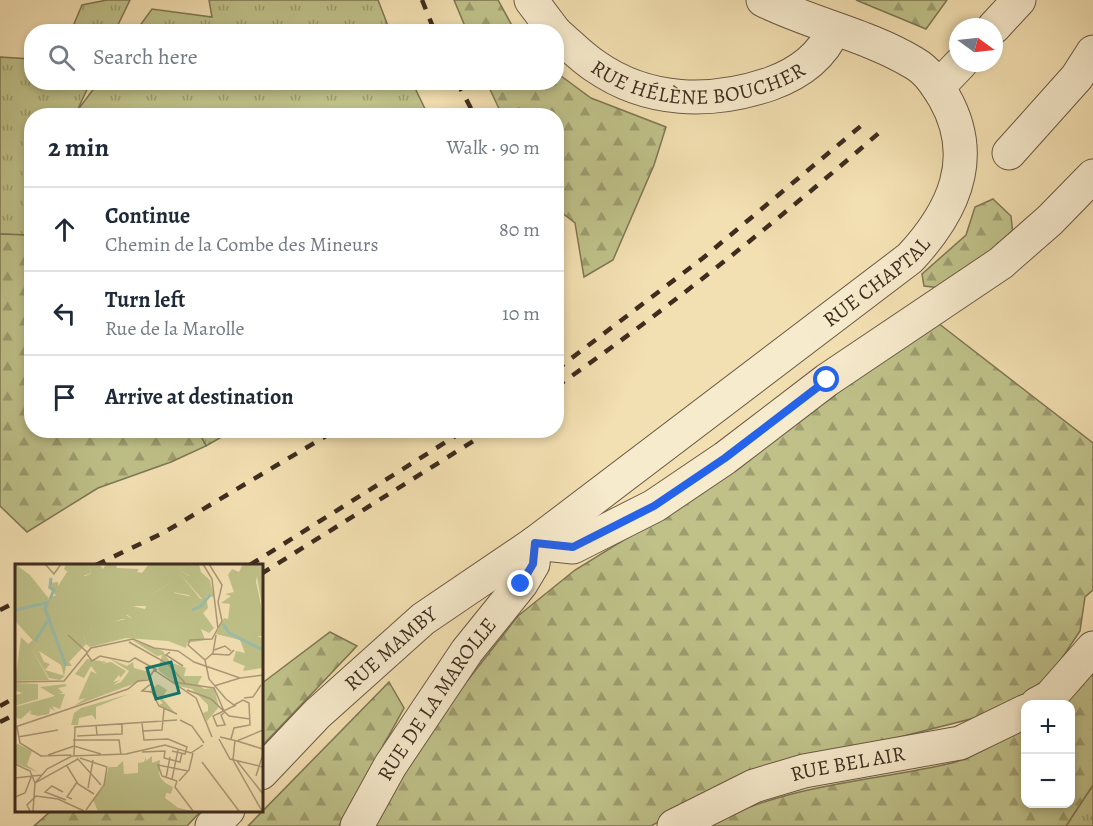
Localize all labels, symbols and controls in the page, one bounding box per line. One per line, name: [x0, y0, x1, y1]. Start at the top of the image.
north arrow: [949, 18, 1003, 72]
search box: [24, 24, 564, 90]
icon: search: [45, 41, 78, 74]
text: Search here: [93, 42, 198, 72]
street label: RUE HÉLÈNE BOUCHER: [588, 47, 810, 73]
text: RUE HÉLÈNE BOUCHER: [586, 53, 811, 111]
text: 2 min: [48, 130, 109, 165]
text: Walk · 90 m: [447, 134, 540, 161]
text: Continue: [105, 201, 190, 231]
icon: ahead: [48, 213, 81, 246]
text: 80 m: [499, 216, 540, 243]
text: Chemin de la Combe des Mineurs: [105, 231, 379, 258]
street label: RUE CHAPTAL: [817, 231, 937, 333]
text: Turn left: [105, 285, 185, 315]
icon: left: [48, 297, 81, 330]
text: 10 m: [502, 300, 540, 327]
text: Rue de la Marolle: [105, 315, 244, 342]
route start: [813, 366, 839, 392]
icon: arrive: [48, 381, 81, 414]
text: Arrive at destination: [105, 382, 294, 412]
inset map: [15, 564, 262, 811]
route end: [507, 570, 533, 596]
street label: RUE MAMBY: [338, 599, 443, 697]
street label: RUE DE LA MAROLLE: [371, 612, 503, 786]
map controls: [1021, 700, 1075, 808]
button: +: [1021, 700, 1075, 754]
street label: RUE BEL AIR: [787, 739, 907, 788]
button: −: [1021, 754, 1075, 808]

